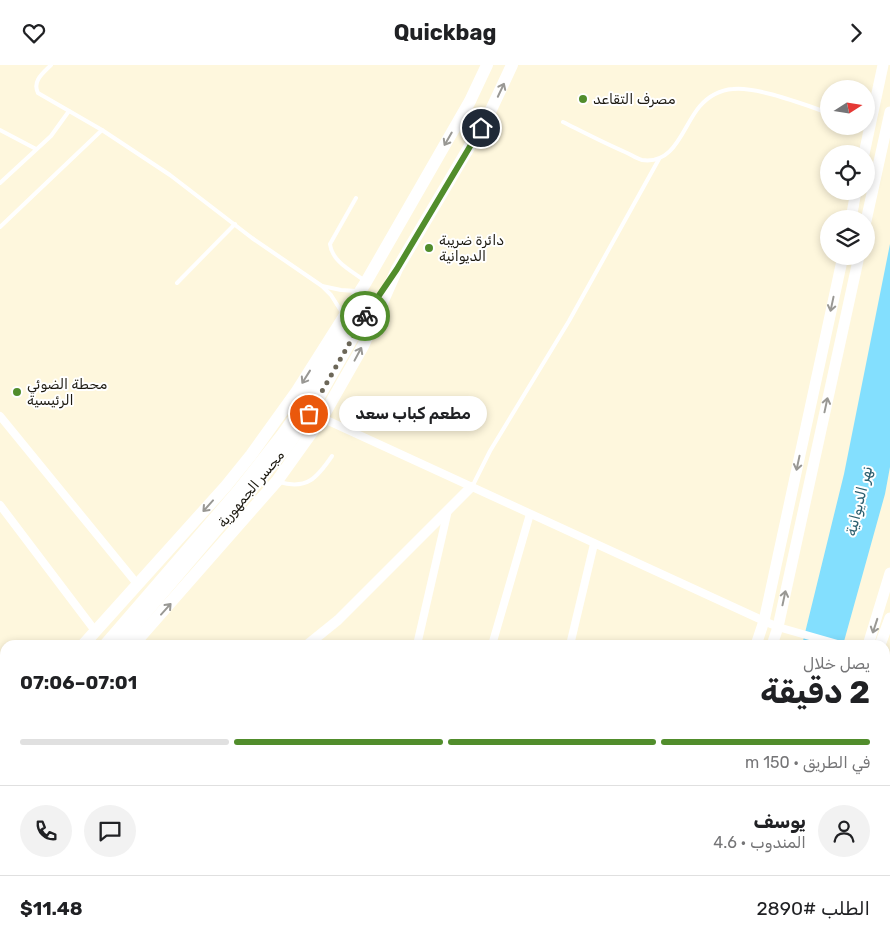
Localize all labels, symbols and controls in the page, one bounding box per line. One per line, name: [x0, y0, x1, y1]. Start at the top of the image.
icon: heart: [20, 19, 48, 47]
text: Quickbag: [394, 19, 496, 46]
icon: forward: [842, 19, 870, 47]
north arrow: [820, 80, 875, 135]
map controls: [820, 80, 875, 265]
one-way arrow: [496, 83, 506, 98]
place label: مصرف التقاعد: [593, 91, 676, 108]
marker: مصرف التقاعد: [577, 93, 589, 105]
pin: [460, 107, 502, 149]
icon: home: [467, 114, 495, 142]
one-way arrow: [443, 131, 453, 146]
button: locate: [820, 145, 875, 200]
button: layers: [820, 210, 875, 265]
place label: دائرة ضريبة الديوانية: [439, 232, 504, 265]
marker: دائرة ضريبة الديوانية: [423, 242, 435, 254]
courier: [340, 291, 390, 341]
one-way arrow: [827, 295, 836, 311]
icon: bike: [351, 302, 379, 330]
one-way arrow: [353, 347, 363, 362]
one-way arrow: [300, 369, 310, 383]
place label: محطة الضوئي الرئيسية: [27, 376, 108, 409]
marker: محطة الضوئي الرئيسية: [11, 386, 23, 398]
pin: [288, 393, 330, 435]
callout: مطعم كباب سعد: [339, 397, 486, 431]
one-way arrow: [822, 397, 831, 413]
icon: bag: [295, 400, 323, 428]
text: مطعم كباب سعد: [355, 404, 471, 423]
street label: مجسر الجمهورية: [214, 447, 288, 531]
one-way arrow: [793, 454, 802, 470]
water label: نهر الديوانية: [842, 464, 876, 538]
one-way arrow: [202, 500, 214, 513]
one-way arrow: [780, 590, 789, 606]
one-way arrow: [160, 602, 172, 615]
one-way arrow: [869, 617, 879, 633]
text: يصل خلال: [803, 654, 870, 673]
text: 07:01–07:06: [20, 671, 137, 694]
text: 2 دقيقة: [760, 673, 870, 711]
text: في الطريق · 150 m: [745, 753, 870, 772]
button: phone: [20, 805, 72, 857]
button: chat: [84, 805, 136, 857]
button: person: [818, 805, 870, 857]
text: يوسف: [753, 810, 806, 833]
text: المندوب · 4.6: [713, 833, 806, 852]
text: $11.48: [20, 897, 83, 920]
text: الطلب #2890: [756, 897, 870, 920]

